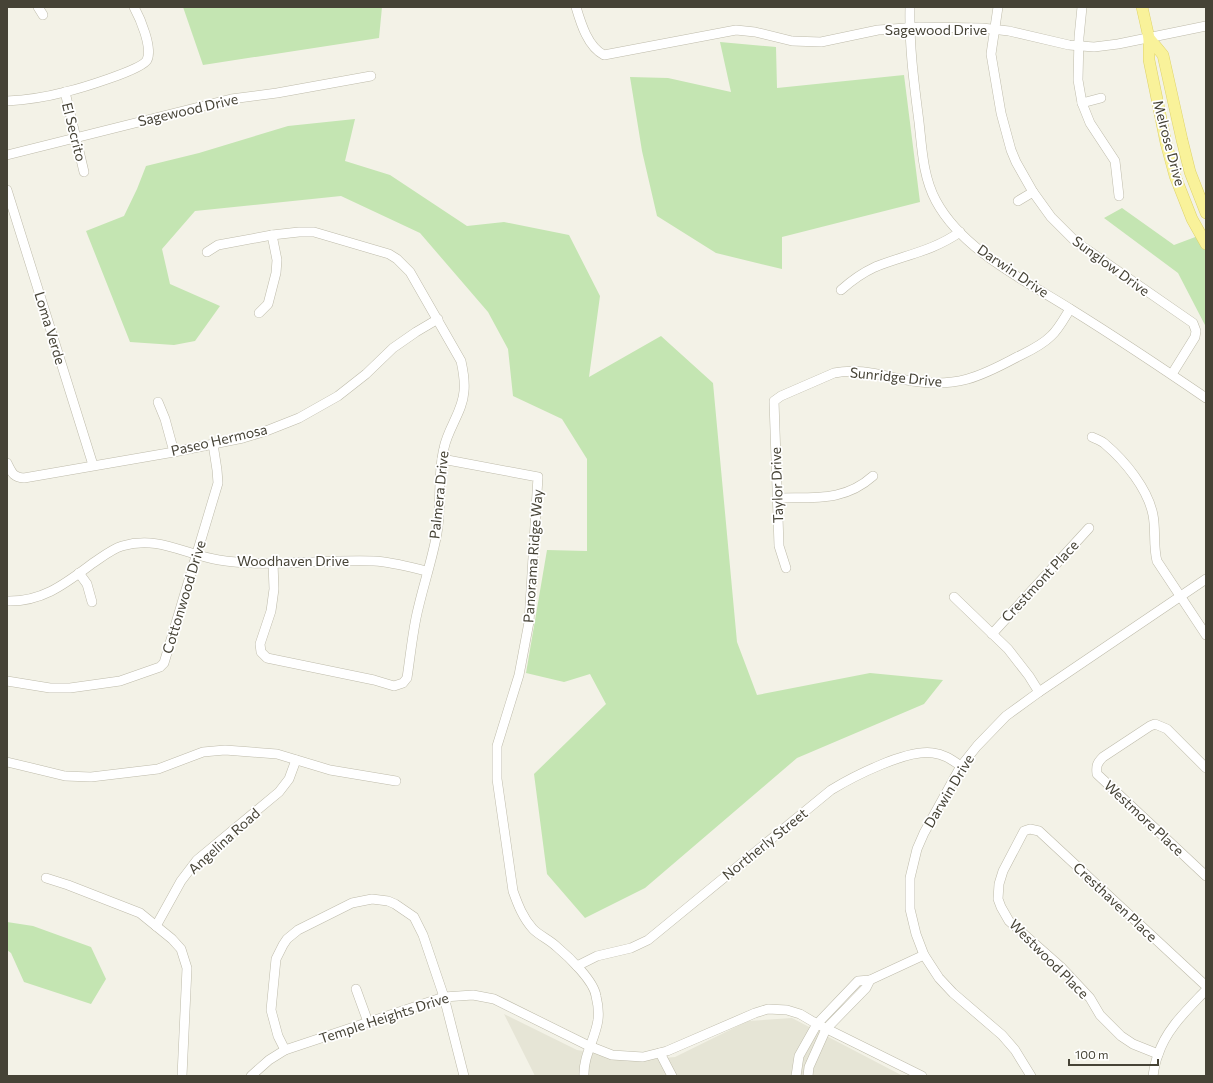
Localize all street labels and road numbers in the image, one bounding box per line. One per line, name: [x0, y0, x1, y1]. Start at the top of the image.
street label: Sagewood Drive: [885, 21, 987, 38]
street label: Sagewood Drive: [136, 90, 240, 129]
street label: Melrose Drive: [1150, 98, 1189, 188]
street label: El Secrito: [59, 101, 90, 163]
street label: Sunglow Drive: [1069, 232, 1153, 299]
street label: Darwin Drive: [974, 240, 1052, 301]
street label: Loma Verde: [31, 289, 70, 366]
street label: Sunridge Drive: [849, 363, 943, 390]
street label: Paseo Hermosa: [169, 420, 269, 459]
street label: Taylor Drive: [767, 447, 786, 523]
street label: Palmera Drive: [425, 450, 452, 540]
street label: Panorama Ridge Way: [519, 489, 546, 623]
street label: Crestmont Place: [997, 536, 1082, 625]
street label: Cottonwood Drive: [158, 538, 209, 656]
street label: Woodhaven Drive: [237, 552, 349, 569]
street label: Darwin Drive: [920, 751, 977, 831]
street label: Westmore Place: [1101, 776, 1188, 859]
street label: Angelina Road: [184, 804, 263, 877]
street label: Northerly Street: [719, 804, 811, 883]
street label: Cresthaven Place: [1070, 858, 1161, 945]
street label: Westwood Place: [1006, 915, 1093, 1002]
street label: Temple Heights Drive: [317, 989, 451, 1046]

